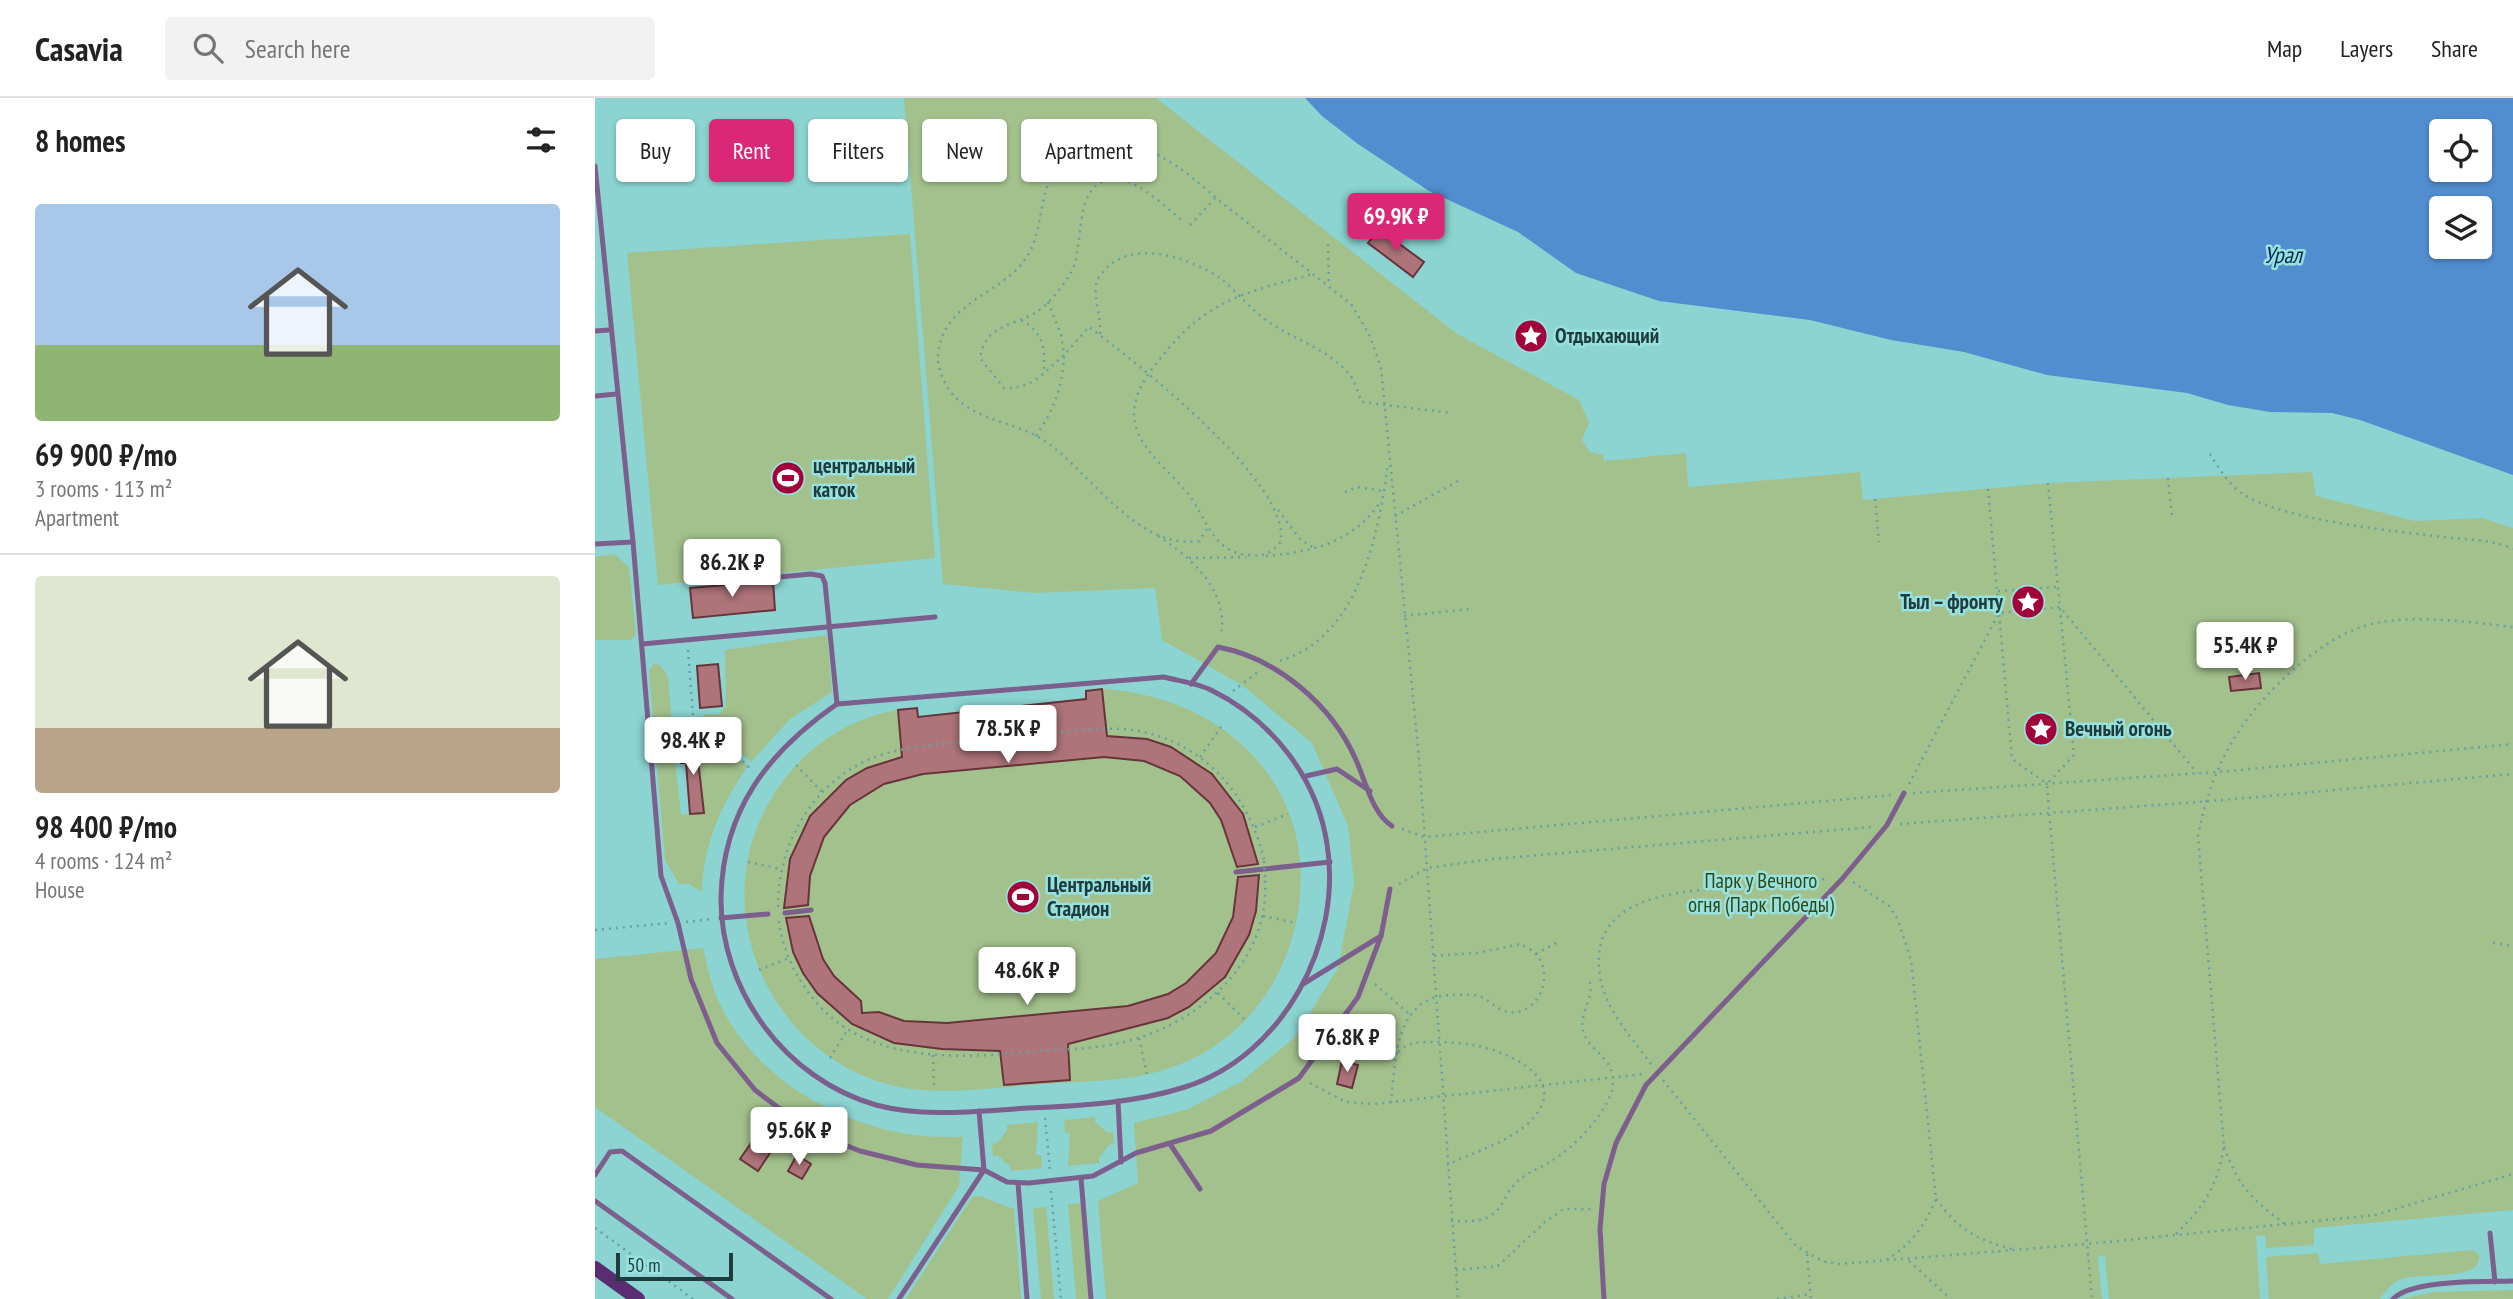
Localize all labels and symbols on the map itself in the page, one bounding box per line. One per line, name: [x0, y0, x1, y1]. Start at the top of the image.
pin: 69.9K ₽: [1331, 194, 1461, 253]
water label: Урал: [2264, 240, 2304, 269]
place icon: Отдыхающий: [1512, 317, 1550, 355]
place label: Отдыхающий: [1555, 322, 1659, 349]
place label: центральный каток: [813, 452, 915, 503]
sports icon: центральный каток: [769, 459, 807, 497]
pin: 86.2K ₽: [667, 540, 797, 599]
place icon: Тыл – фронту: [2009, 583, 2047, 621]
place label: Тыл – фронту: [1900, 588, 2004, 615]
pin: 55.4K ₽: [2180, 622, 2310, 682]
pin: 78.5K ₽: [943, 706, 1073, 765]
place icon: Вечный огонь: [2022, 710, 2060, 748]
place label: Вечный огонь: [2065, 715, 2172, 742]
pin: 98.4K ₽: [628, 718, 758, 777]
park label: Парк у Вечного огня (Парк Победы): [1688, 867, 1834, 918]
place label: Центральный Стадион: [1047, 871, 1151, 922]
sports icon: Центральный Стадион: [1004, 878, 1042, 916]
pin: 48.6K ₽: [962, 948, 1092, 1007]
pin: 76.8K ₽: [1282, 1014, 1412, 1074]
pin: 95.6K ₽: [734, 1108, 864, 1167]
scale bar: [616, 1250, 733, 1282]

